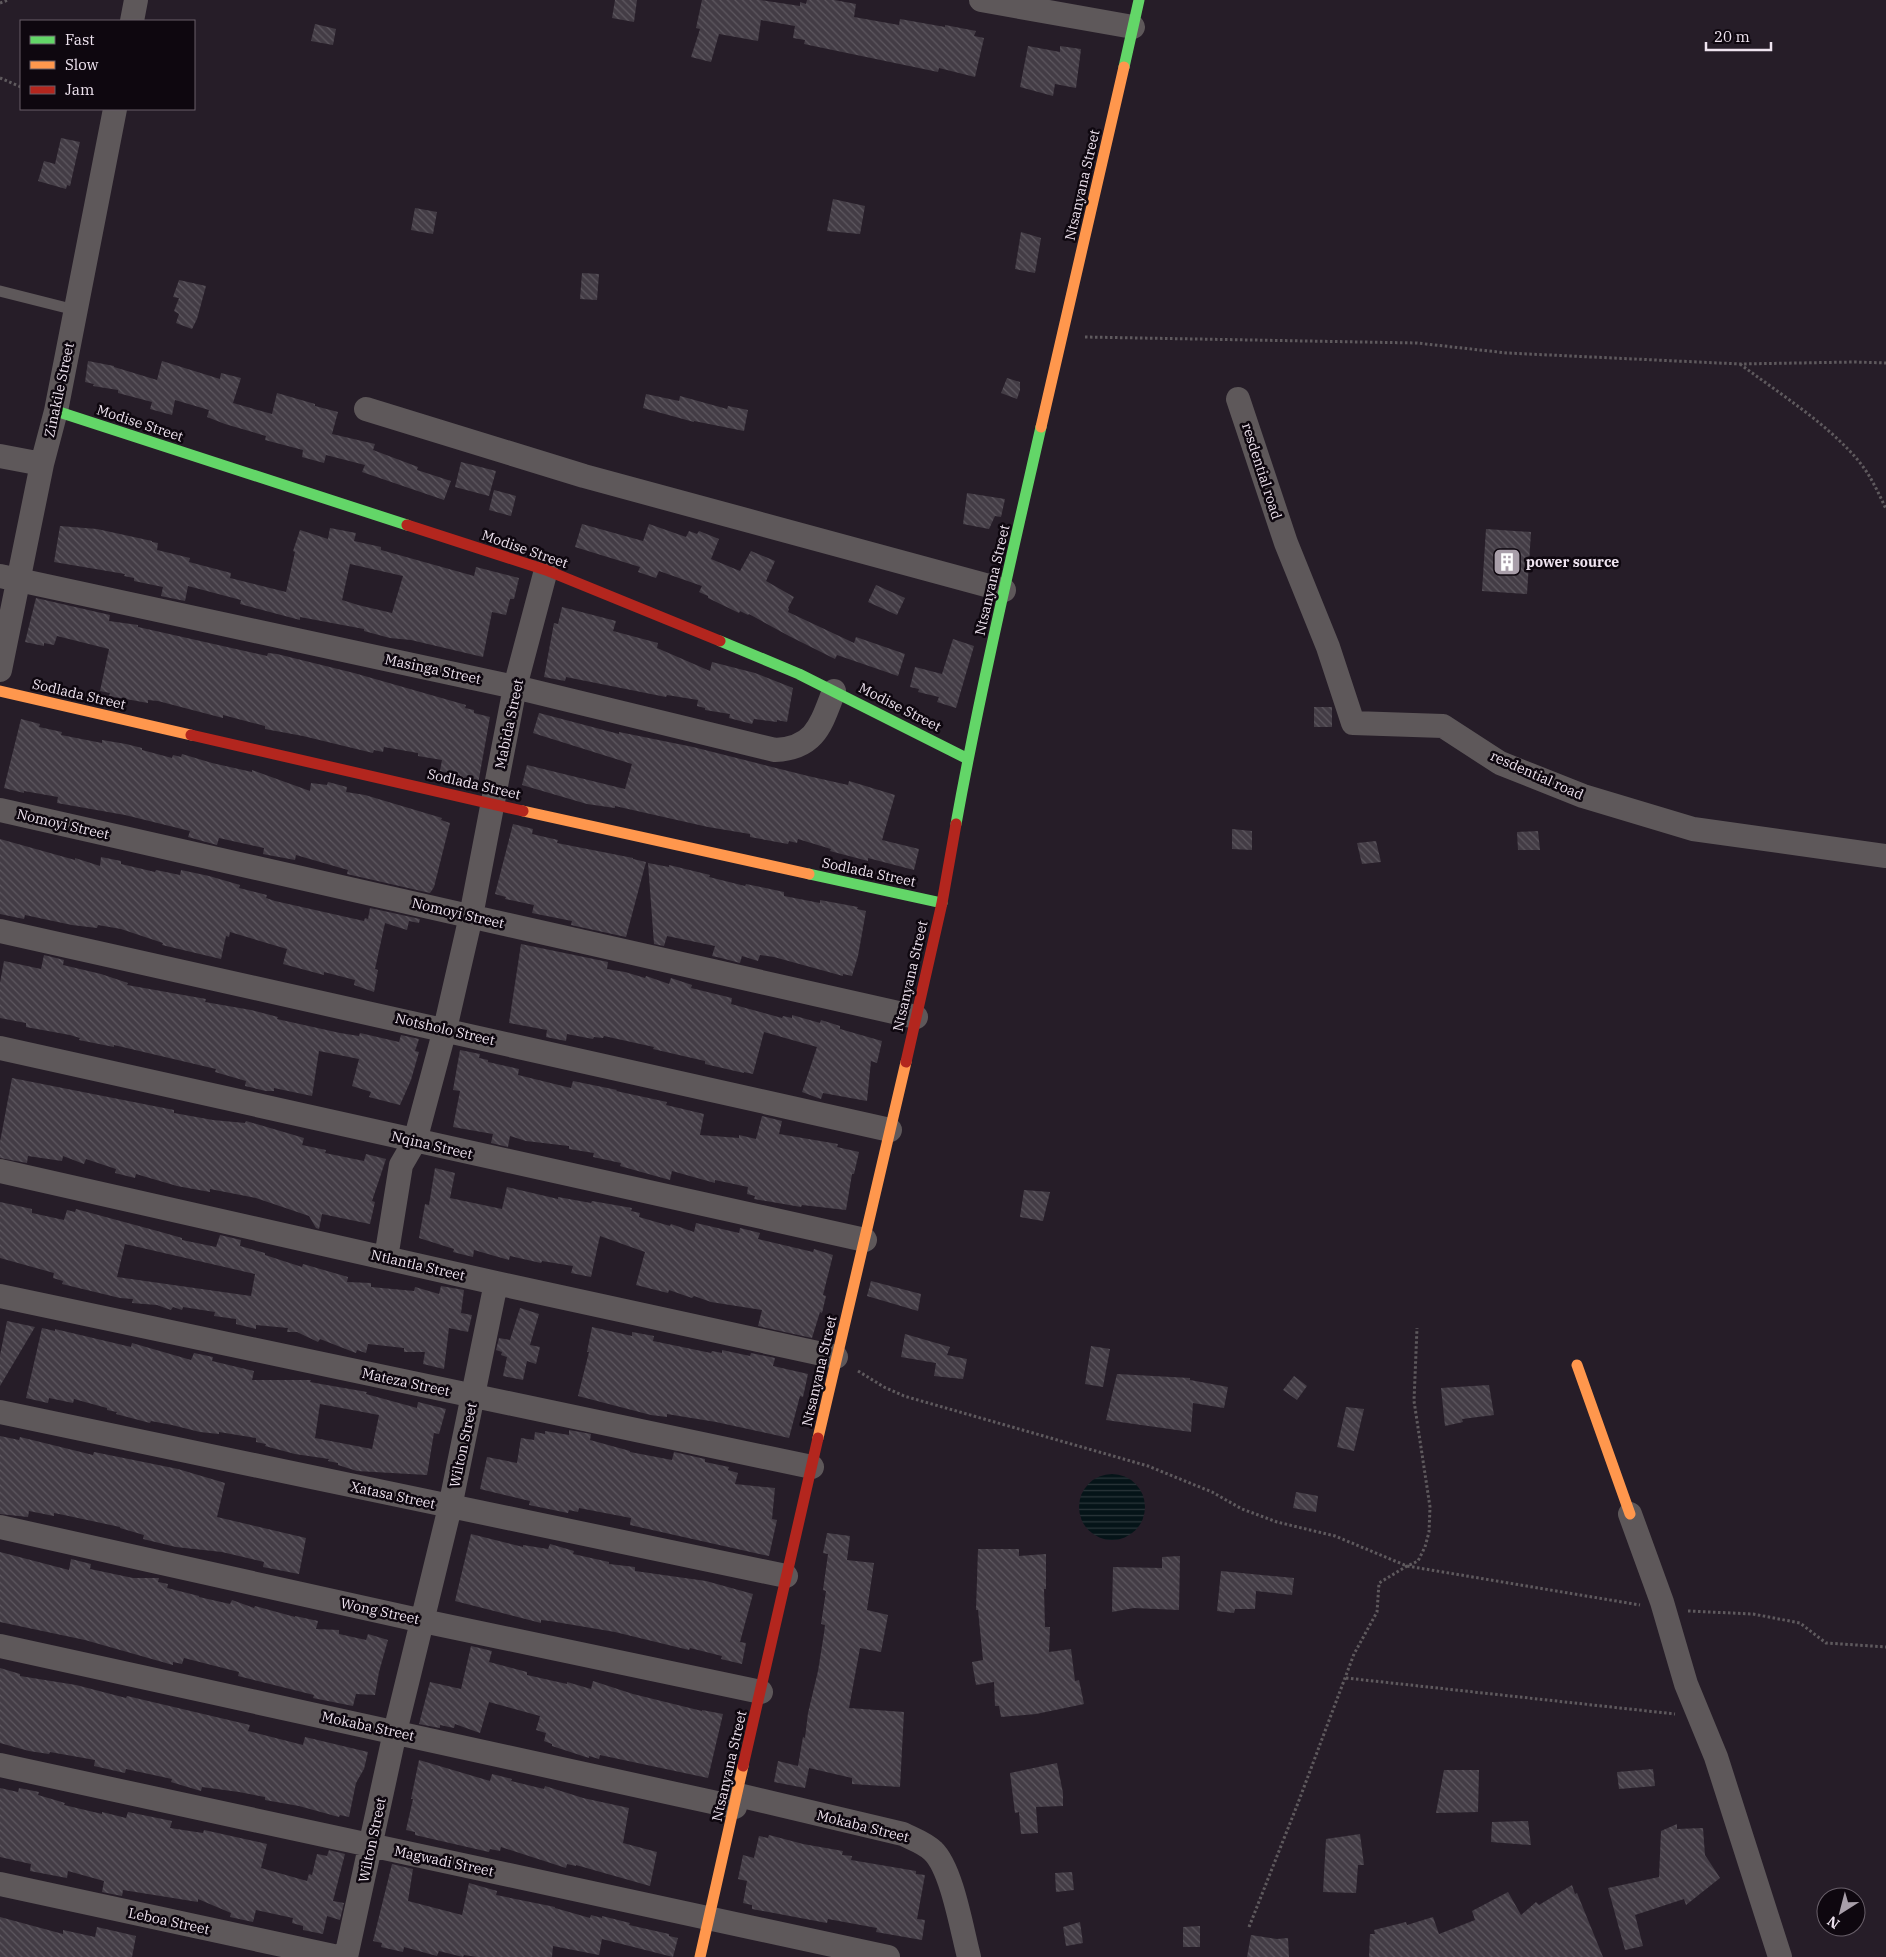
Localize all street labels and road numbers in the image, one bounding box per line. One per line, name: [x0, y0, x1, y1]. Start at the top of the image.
street label: Ntsanyana Street: [1060, 128, 1104, 242]
street label: Zinakile Street: [40, 341, 78, 439]
street label: Modise Street: [94, 401, 186, 445]
street label: resdential road: [1238, 421, 1286, 522]
street label: Ntsanyana Street: [970, 523, 1014, 637]
street label: Modise Street: [479, 526, 571, 572]
street label: Masinga Street: [383, 650, 483, 688]
street label: Sodlada Street: [31, 675, 128, 714]
street label: Mabida Street: [491, 677, 527, 770]
street label: Modise Street: [856, 679, 944, 735]
street label: resdential road: [1488, 746, 1587, 804]
street label: Sodlada Street: [426, 765, 523, 804]
street label: Nomoyi Street: [15, 805, 111, 843]
street label: Sodlada Street: [820, 853, 918, 891]
street label: Nomoyi Street: [410, 894, 506, 932]
street label: Ntsanyana Street: [888, 919, 932, 1033]
street label: Notsholo Street: [393, 1009, 497, 1049]
street label: Nqina Street: [390, 1127, 474, 1163]
street label: Ntlantla Street: [369, 1245, 467, 1285]
street label: Ntsanyana Street: [797, 1314, 841, 1428]
street label: Mateza Street: [360, 1364, 452, 1400]
street label: Wilton Street: [445, 1401, 481, 1489]
street label: Xatasa Street: [349, 1477, 437, 1513]
street label: Wong Street: [339, 1594, 421, 1628]
street label: Mokaba Street: [320, 1707, 416, 1745]
street label: Ntsanyana Street: [707, 1709, 751, 1823]
street label: Wilton Street: [354, 1796, 390, 1884]
street label: Mokaba Street: [815, 1806, 911, 1846]
street label: Magwadi Street: [393, 1842, 495, 1880]
street label: Leboa Street: [127, 1904, 211, 1938]

